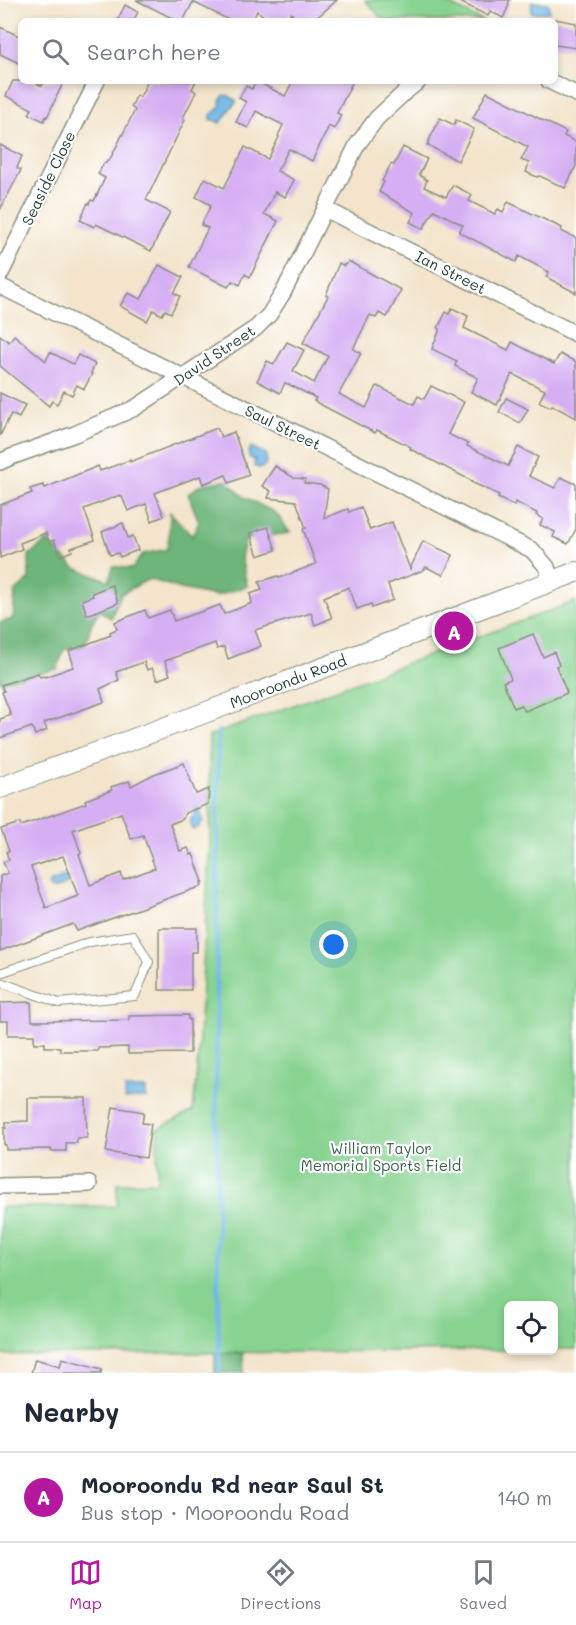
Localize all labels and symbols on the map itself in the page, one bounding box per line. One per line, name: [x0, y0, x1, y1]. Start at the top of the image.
street label: Seaside Close: [17, 128, 79, 228]
street label: Ian Street: [412, 246, 490, 298]
street label: David Street: [169, 320, 259, 390]
street label: Saul Street: [242, 400, 324, 454]
pin: A: [434, 608, 474, 654]
street label: Mooroondu Road: [227, 650, 349, 712]
your location: [319, 930, 348, 959]
park label: William Taylor Memorial Sports Field: [301, 1138, 461, 1175]

